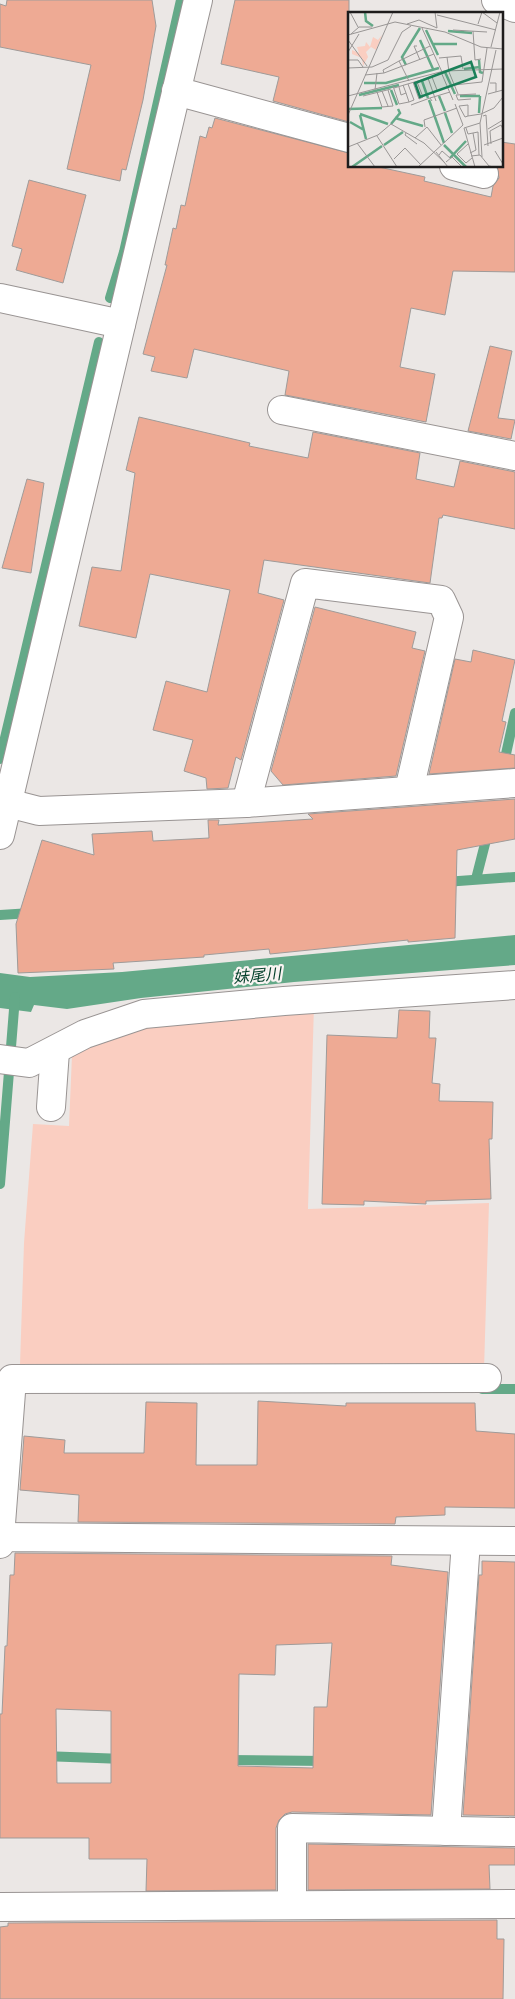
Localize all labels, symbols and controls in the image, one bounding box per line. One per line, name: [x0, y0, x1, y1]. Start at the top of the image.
inset map: [348, 12, 502, 168]
water label: 妹尾川: [232, 963, 284, 989]

